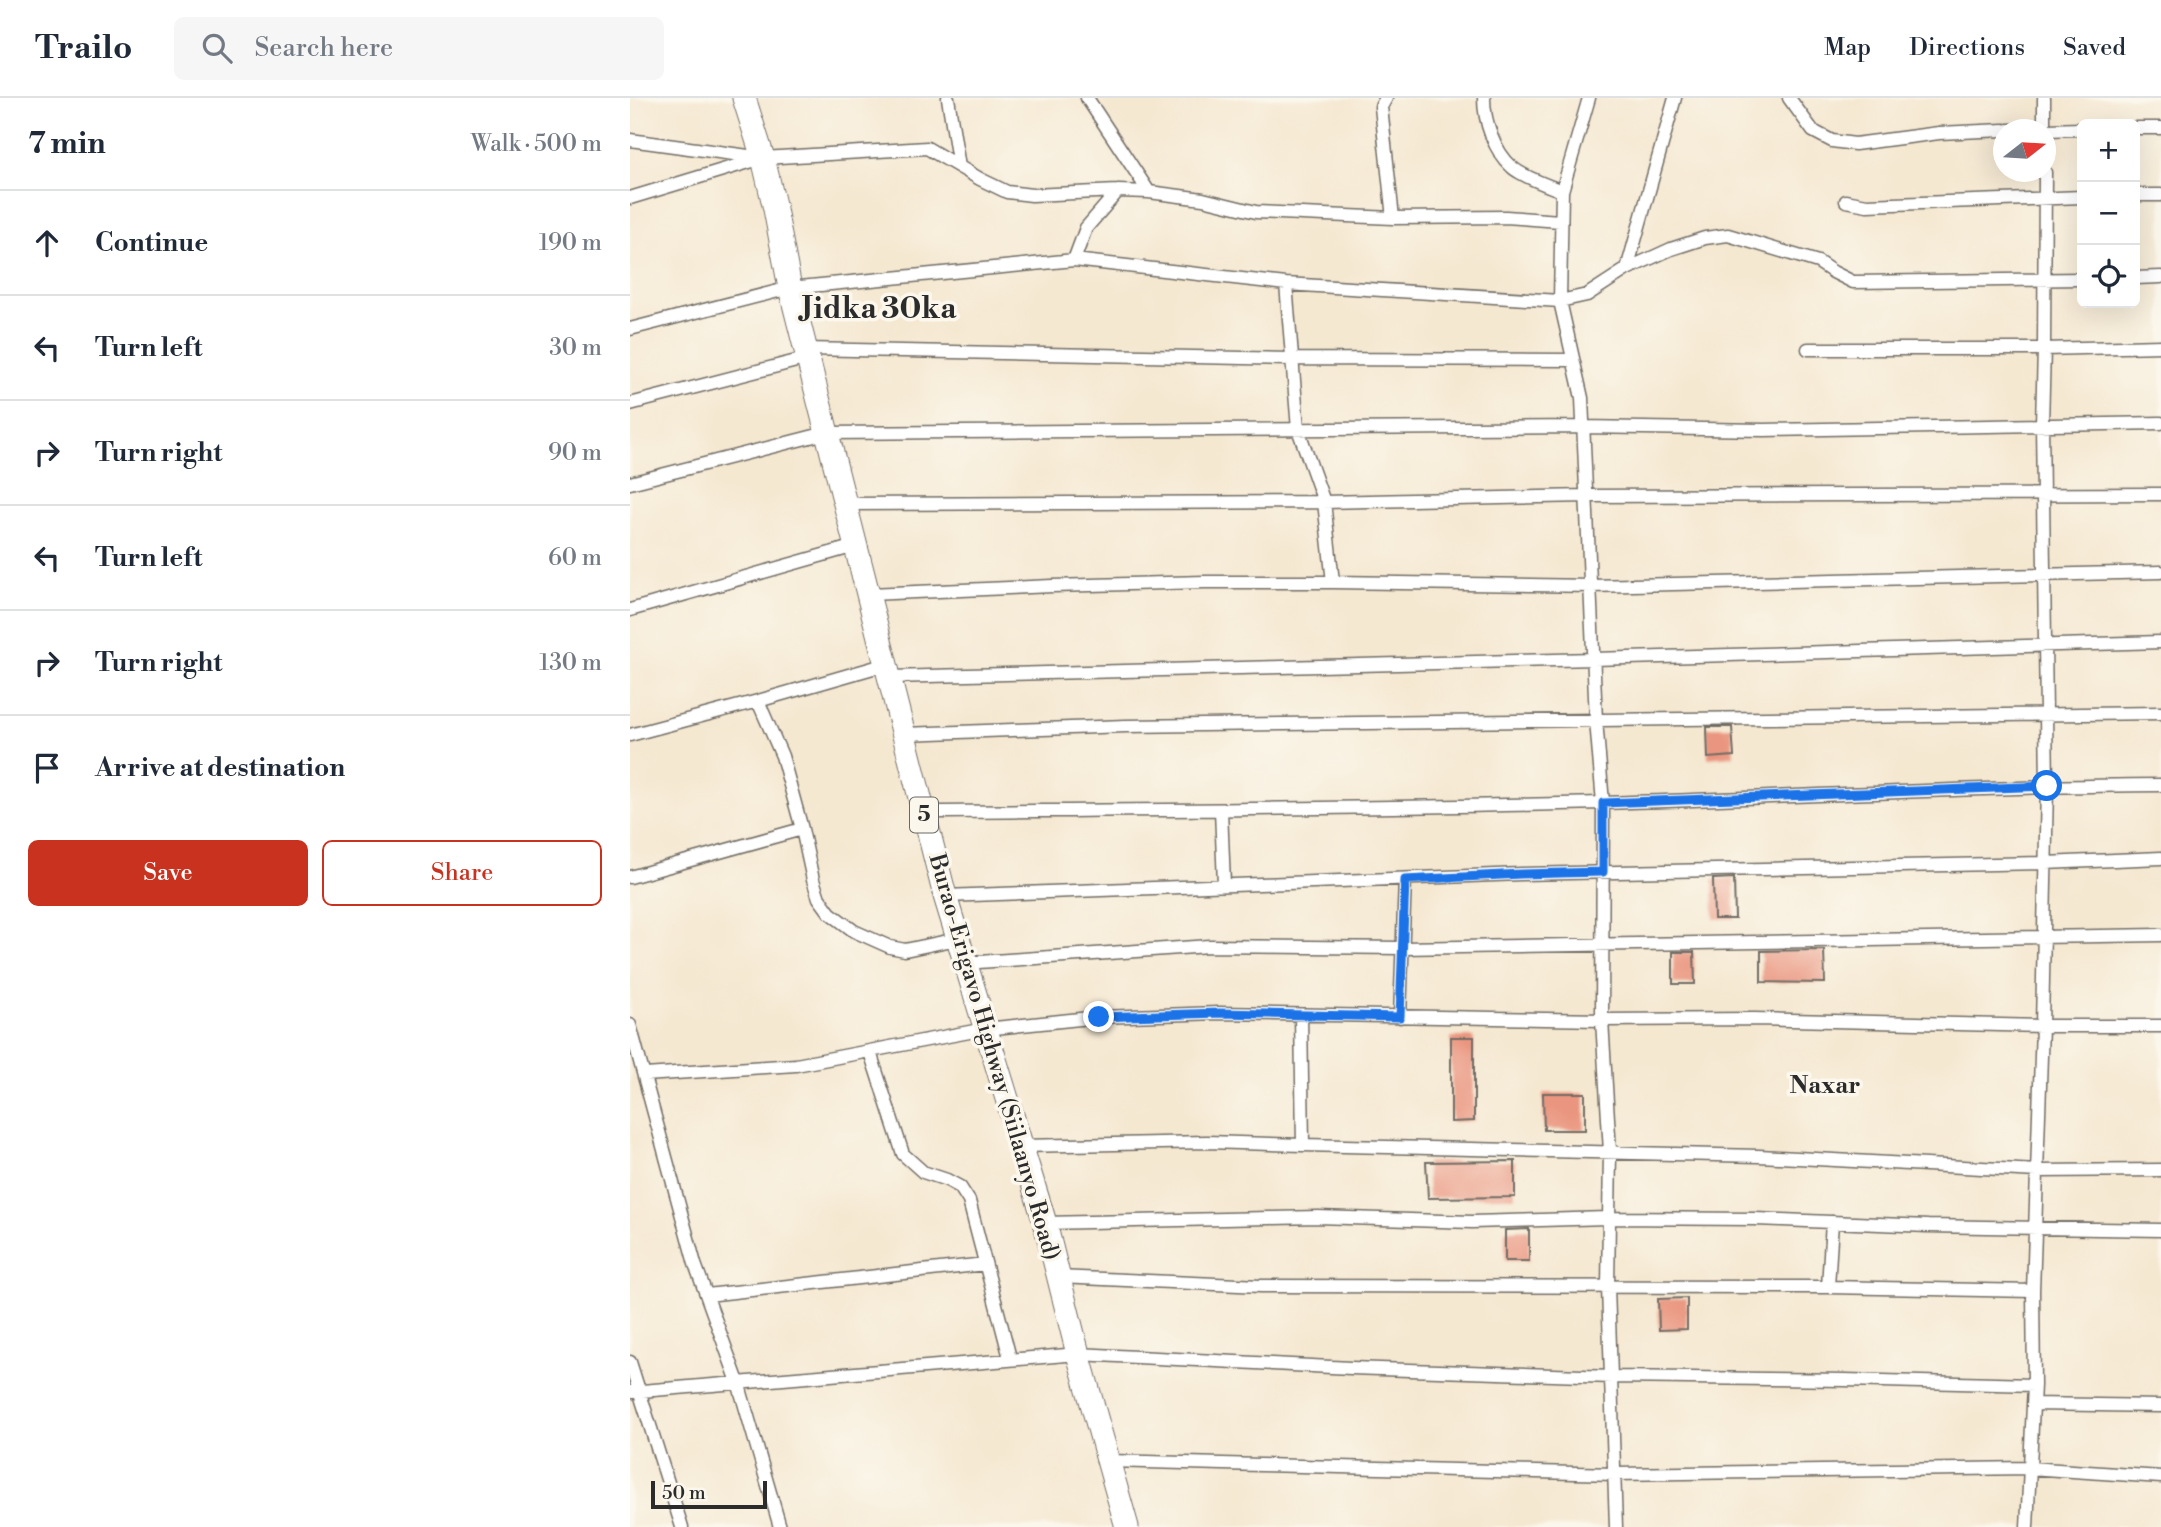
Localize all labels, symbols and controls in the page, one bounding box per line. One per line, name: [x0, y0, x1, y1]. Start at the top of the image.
search box: [174, 17, 664, 80]
text: Trailo: [35, 28, 132, 69]
icon: search: [198, 29, 236, 67]
text: Search here: [254, 32, 393, 64]
text: Map: [1824, 33, 1871, 63]
text: Directions: [1909, 33, 2025, 63]
text: Saved: [2063, 33, 2126, 63]
north arrow: [1993, 119, 2056, 182]
map controls: [2077, 119, 2140, 308]
button: +: [2077, 119, 2140, 182]
text: 7 min: [28, 125, 106, 163]
text: Walk · 500 m: [471, 130, 602, 158]
button: −: [2077, 182, 2140, 245]
icon: ahead: [28, 224, 66, 262]
text: Continue: [95, 227, 208, 259]
text: 190 m: [539, 229, 602, 257]
button: locate: [2077, 245, 2140, 308]
district label: Jidka 30ka: [798, 290, 957, 328]
icon: left: [28, 329, 66, 367]
text: Turn left: [95, 332, 203, 364]
text: 30 m: [549, 334, 602, 362]
icon: right: [28, 434, 66, 472]
text: Turn right: [95, 437, 223, 469]
text: 90 m: [548, 439, 602, 467]
icon: left: [28, 539, 66, 577]
text: Turn left: [95, 542, 203, 574]
text: 60 m: [548, 544, 602, 572]
icon: right: [28, 644, 66, 682]
text: Turn right: [95, 647, 223, 679]
text: 130 m: [539, 649, 602, 677]
icon: arrive: [28, 749, 66, 787]
text: Arrive at destination: [95, 752, 345, 784]
route start: [2031, 770, 2062, 801]
road number: 5: [910, 798, 938, 832]
button: Save: [28, 840, 308, 906]
button: Share: [322, 840, 602, 906]
street label: Burao-Erigavo Highway (Siilaanyo Road): [922, 850, 1066, 1263]
route end: [1083, 1001, 1114, 1032]
district label: Naxar: [1790, 1071, 1860, 1101]
scale bar: [651, 1478, 766, 1510]
text: 50 m: [662, 1481, 706, 1505]

